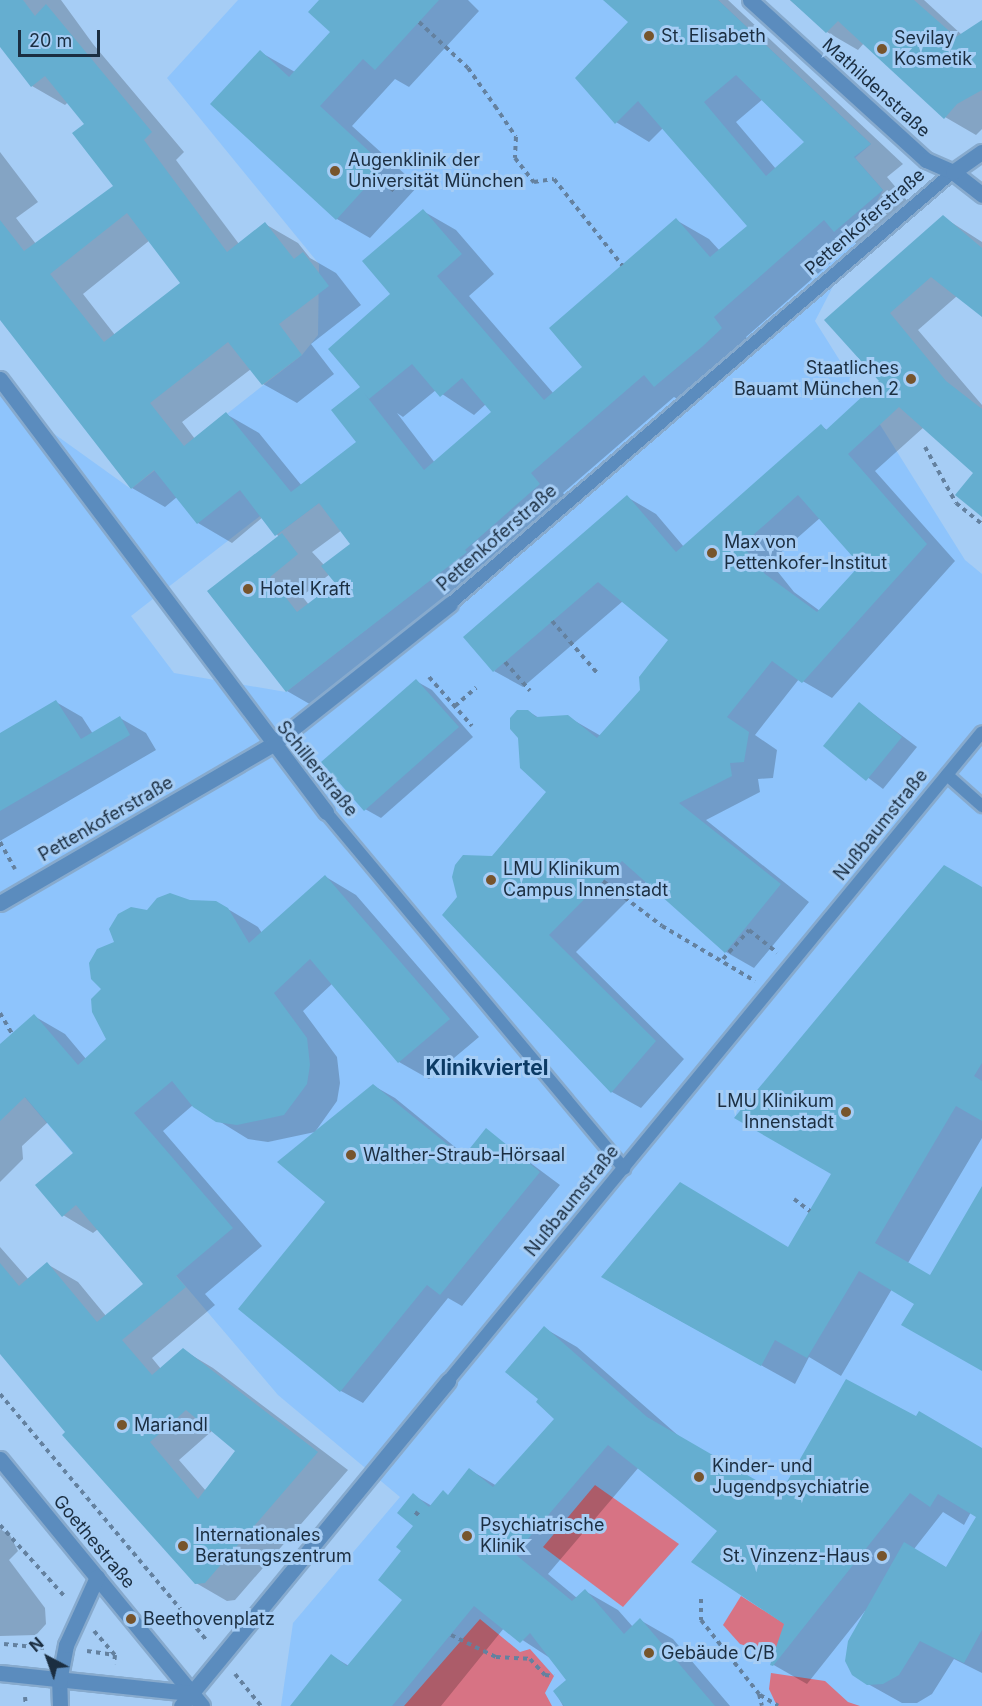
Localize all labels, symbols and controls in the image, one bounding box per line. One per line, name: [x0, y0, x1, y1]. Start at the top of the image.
scale bar: [21, 18, 104, 56]
place label: St. Elisabeth: [661, 25, 766, 47]
place label: Sevilay Kosmetik: [894, 28, 972, 70]
marker: St. Elisabeth: [642, 29, 656, 43]
text: 20 m: [29, 30, 72, 51]
street label: Mathildenstraße: [818, 34, 934, 142]
marker: Sevilay Kosmetik: [875, 42, 889, 56]
place label: Augenklinik der Universität München: [348, 150, 524, 192]
marker: Augenklinik der Universität München: [326, 162, 344, 180]
street label: Pettenkoferstraße: [801, 164, 929, 280]
place label: Staatliches Bauamt München 2: [734, 358, 899, 400]
marker: Staatliches Bauamt München 2: [904, 372, 918, 386]
street label: Pettenkoferstraße: [433, 480, 561, 596]
place label: Max von Pettenkofer-Institut: [724, 532, 887, 574]
marker: Max von Pettenkofer-Institut: [705, 546, 719, 560]
place label: Hotel Kraft: [260, 578, 351, 600]
marker: Hotel Kraft: [241, 582, 255, 596]
street label: Schillerstraße: [272, 717, 362, 821]
street label: Nußbaumstraße: [830, 765, 932, 885]
street label: Pettenkoferstraße: [35, 772, 177, 866]
place label: LMU Klinikum Campus Innenstadt: [503, 859, 668, 902]
marker: LMU Klinikum Campus Innenstadt: [484, 873, 498, 887]
district label: Klinikviertel: [425, 1055, 549, 1081]
place label: LMU Klinikum Innenstadt: [717, 1091, 834, 1134]
marker: LMU Klinikum Innenstadt: [839, 1105, 853, 1119]
street label: Nußbaumstraße: [521, 1141, 623, 1261]
place label: Walther-Straub-Hörsaal: [363, 1144, 565, 1166]
marker: Walther-Straub-Hörsaal: [344, 1148, 358, 1162]
place label: Mariandl: [134, 1414, 208, 1436]
marker: Mariandl: [115, 1418, 129, 1432]
place label: Kinder- und Jugendpsychiatrie: [712, 1456, 870, 1498]
marker: Kinder- und Jugendpsychiatrie: [690, 1468, 708, 1486]
street label: Goethestraße: [49, 1491, 139, 1593]
place label: Psychiatrische Klinik: [480, 1515, 604, 1558]
place label: Internationales Beratungszentrum: [195, 1525, 352, 1568]
marker: Psychiatrische Klinik: [458, 1527, 476, 1545]
marker: Internationales Beratungszentrum: [176, 1539, 190, 1553]
place label: St. Vinzenz-Haus: [722, 1545, 870, 1567]
marker: St. Vinzenz-Haus: [875, 1549, 889, 1563]
place label: Beethovenplatz: [143, 1608, 275, 1630]
marker: Beethovenplatz: [124, 1612, 138, 1626]
north arrow: [18, 1628, 78, 1688]
text: N: [25, 1633, 47, 1656]
place label: Gebäude C/B: [661, 1642, 775, 1664]
marker: Gebäude C/B: [642, 1646, 656, 1660]

